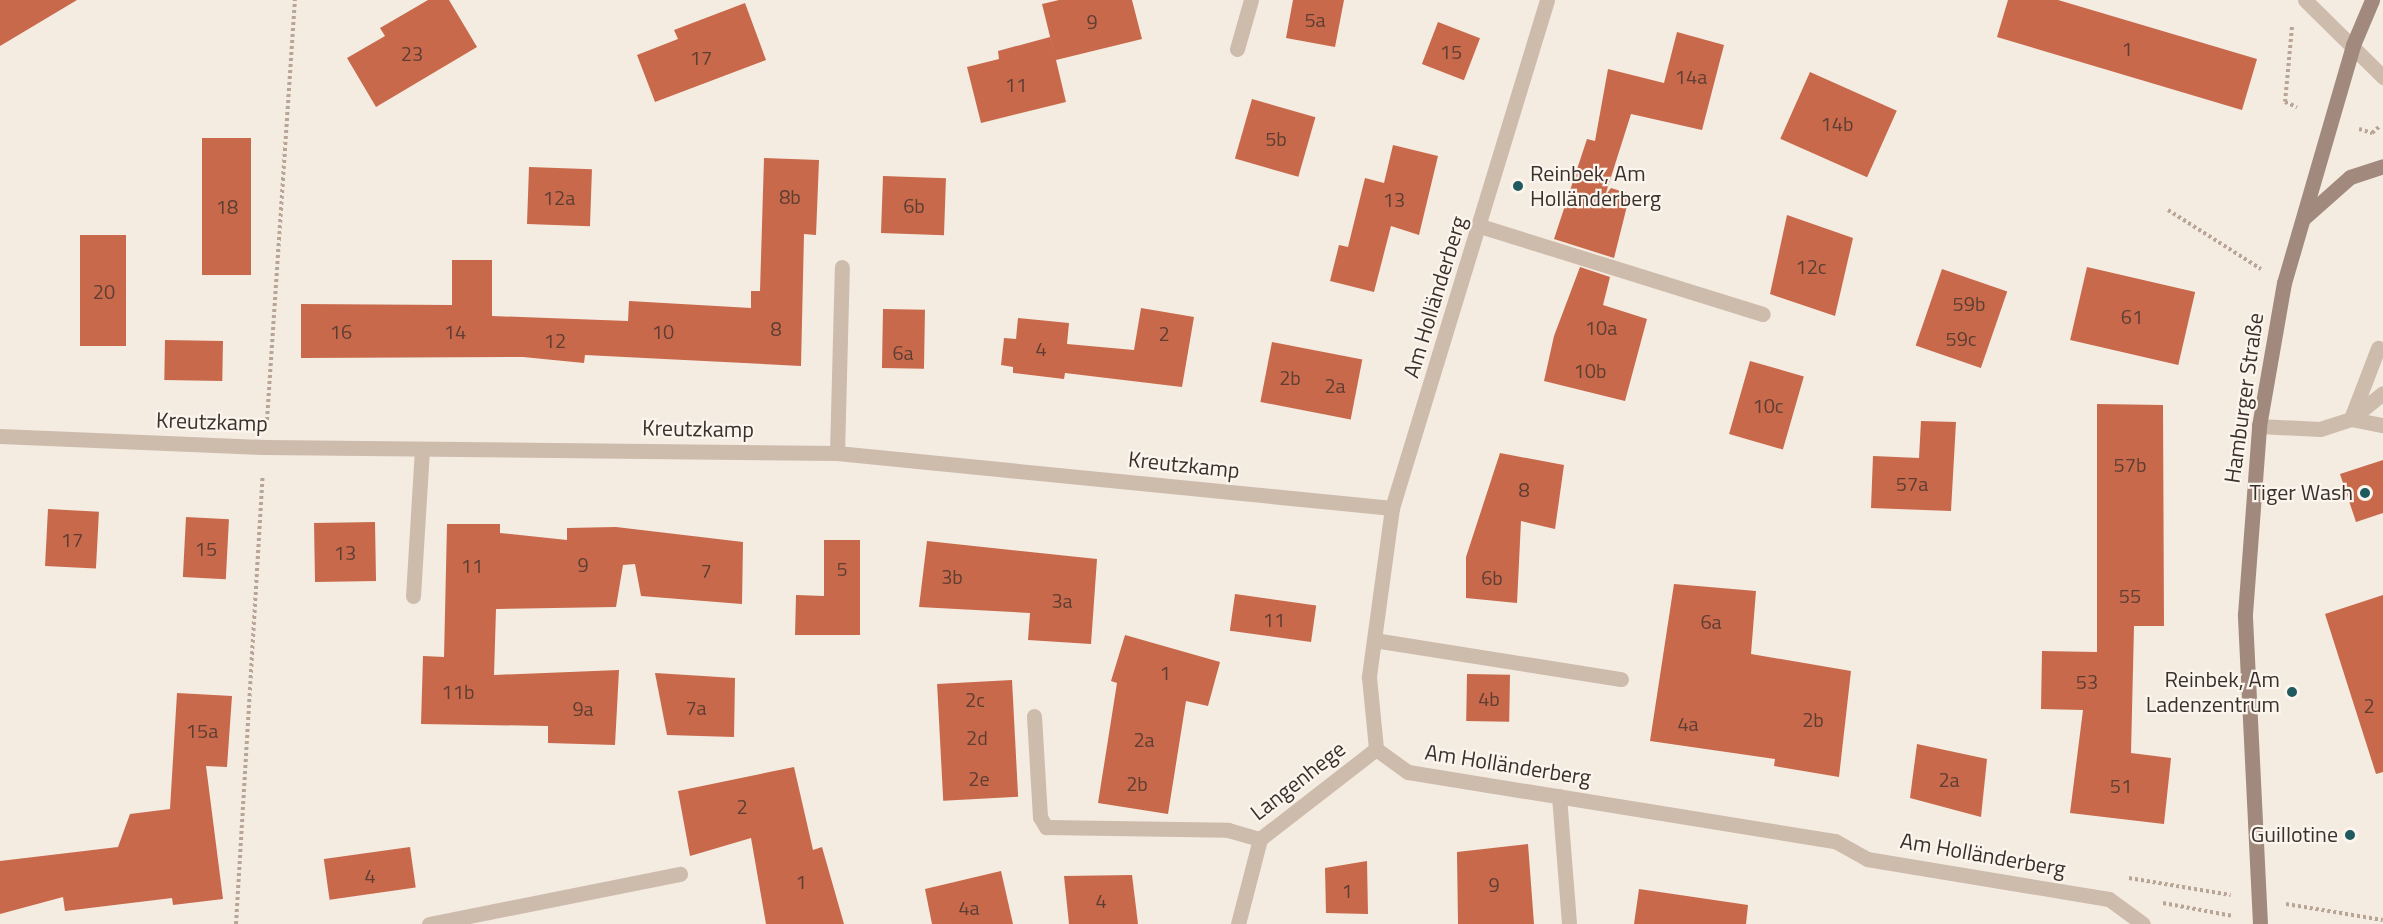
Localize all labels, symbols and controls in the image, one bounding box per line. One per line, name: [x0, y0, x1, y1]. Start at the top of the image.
house number: 5a: [1304, 7, 1326, 31]
house number: 9: [1086, 9, 1098, 33]
house number: 1: [2121, 36, 2133, 60]
house number: 15: [1440, 39, 1462, 63]
house number: 23: [401, 41, 423, 65]
house number: 17: [690, 45, 712, 69]
house number: 14a: [1675, 64, 1707, 88]
house number: 11: [1005, 72, 1027, 96]
house number: 14b: [1821, 111, 1853, 135]
house number: 5b: [1265, 126, 1287, 150]
place label: Reinbek, Am Holländerberg: [1530, 160, 1661, 212]
marker: Reinbek, Am Holländerberg: [1511, 179, 1525, 193]
house number: 8b: [779, 184, 801, 208]
house number: 12a: [543, 185, 575, 209]
house number: 13: [1383, 187, 1405, 211]
house number: 6b: [903, 193, 925, 217]
house number: 18: [216, 194, 238, 218]
street label: Am Holländerberg: [1398, 213, 1472, 381]
house number: 12c: [1795, 254, 1827, 278]
house number: 20: [93, 279, 115, 303]
house number: 59b: [1953, 291, 1985, 315]
house number: 61: [2121, 304, 2143, 328]
street label: Hamburger Straße: [2219, 311, 2269, 485]
house number: 10a: [1585, 315, 1617, 339]
house number: 8: [770, 316, 782, 340]
house number: 16: [330, 319, 352, 343]
house number: 14: [444, 319, 466, 343]
house number: 10: [652, 319, 674, 343]
house number: 2: [1158, 321, 1170, 345]
house number: 59c: [1945, 326, 1977, 350]
house number: 12: [544, 328, 566, 352]
house number: 4: [1035, 336, 1047, 360]
house number: 6a: [892, 340, 914, 364]
house number: 10b: [1574, 358, 1606, 382]
house number: 2b: [1279, 365, 1301, 389]
house number: 2a: [1324, 373, 1346, 397]
house number: 10c: [1752, 393, 1784, 417]
street label: Kreutzkamp: [156, 407, 268, 437]
street label: Kreutzkamp: [642, 415, 754, 443]
street label: Kreutzkamp: [1127, 446, 1241, 484]
house number: 57b: [2114, 452, 2146, 476]
house number: 57a: [1896, 471, 1928, 495]
house number: 8: [1518, 477, 1530, 501]
place label: Tiger Wash: [2250, 480, 2353, 506]
marker: Tiger Wash: [2358, 486, 2372, 500]
house number: 17: [61, 527, 83, 551]
house number: 15: [195, 536, 217, 560]
house number: 13: [334, 540, 356, 564]
house number: 9: [577, 552, 589, 576]
house number: 11: [461, 553, 483, 577]
house number: 5: [836, 556, 848, 580]
house number: 7: [700, 558, 712, 582]
house number: 3b: [941, 564, 963, 588]
house number: 6b: [1481, 565, 1503, 589]
house number: 55: [2119, 583, 2141, 607]
house number: 3a: [1051, 588, 1073, 612]
house number: 11: [1263, 607, 1285, 631]
house number: 6a: [1700, 609, 1722, 633]
house number: 1: [1159, 660, 1171, 684]
place label: Reinbek, Am Ladenzentrum: [2146, 666, 2280, 718]
house number: 53: [2076, 669, 2098, 693]
house number: 11b: [442, 679, 474, 703]
marker: Reinbek, Am Ladenzentrum: [2285, 685, 2299, 699]
house number: 4b: [1478, 686, 1500, 710]
house number: 2c: [965, 687, 985, 711]
house number: 2: [2363, 693, 2375, 717]
house number: 7a: [685, 695, 707, 719]
house number: 9a: [572, 696, 594, 720]
house number: 2b: [1802, 707, 1824, 731]
house number: 4a: [1677, 711, 1699, 735]
house number: 15a: [186, 718, 218, 742]
house number: 2d: [966, 725, 988, 749]
house number: 2a: [1133, 727, 1155, 751]
street label: Langenhege: [1245, 736, 1351, 826]
street label: Am Holländerberg: [1423, 739, 1593, 791]
house number: 2e: [968, 766, 990, 790]
house number: 2a: [1938, 767, 1960, 791]
house number: 2b: [1126, 771, 1148, 795]
house number: 51: [2110, 773, 2132, 797]
house number: 2: [736, 794, 748, 818]
place label: Guillotine: [2251, 822, 2338, 848]
street label: Am Holländerberg: [1898, 827, 2068, 883]
marker: Guillotine: [2343, 828, 2357, 842]
house number: 4: [364, 863, 376, 887]
house number: 1: [795, 869, 807, 893]
house number: 9: [1488, 872, 1500, 896]
house number: 1: [1341, 878, 1353, 902]
house number: 4: [1095, 888, 1107, 912]
house number: 4a: [958, 895, 980, 919]

